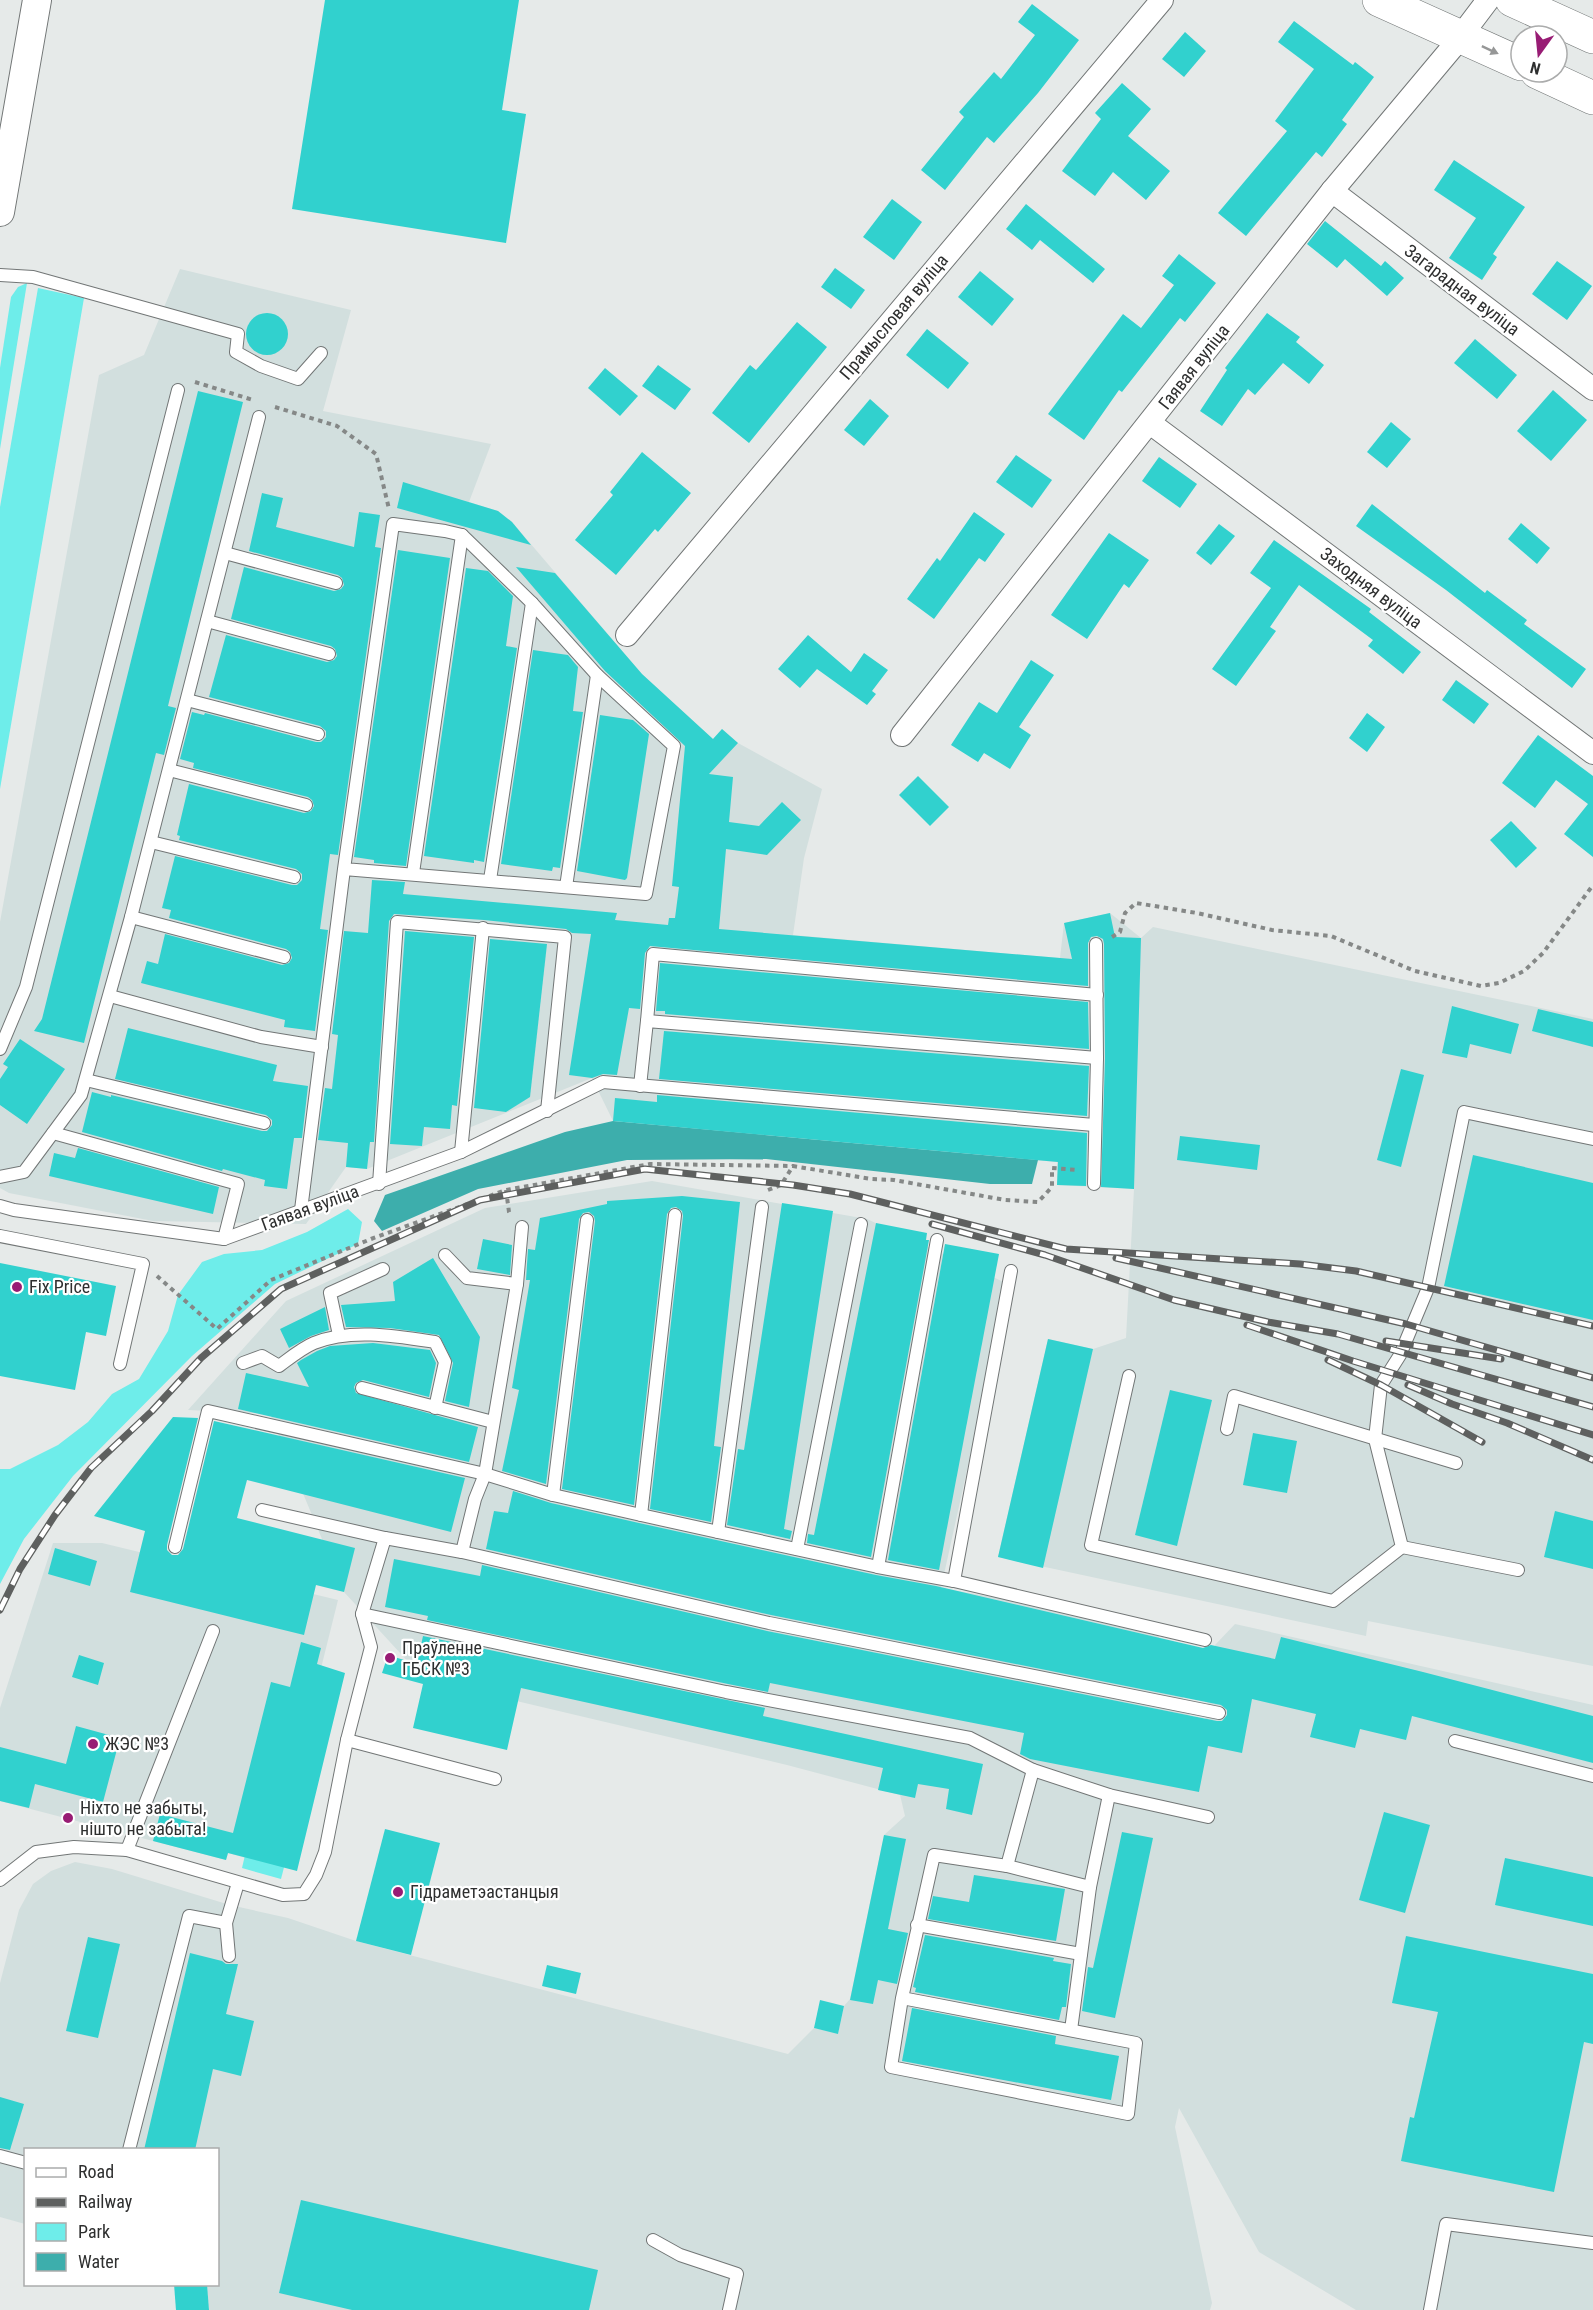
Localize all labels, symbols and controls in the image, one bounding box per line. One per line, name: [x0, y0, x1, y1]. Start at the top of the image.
north arrow: [1509, 24, 1569, 84]
one-way arrow: [1481, 45, 1499, 55]
text: N: [1528, 58, 1542, 78]
street label: Загарадная вуліца: [1401, 240, 1524, 340]
street label: Прамысловая вуліца: [835, 250, 952, 384]
street label: Гаявая вуліца: [1154, 320, 1233, 413]
street label: Заходняя вуліца: [1316, 543, 1426, 633]
street label: Гаявая вуліца: [258, 1180, 361, 1235]
place label: Fix Price: [29, 1276, 90, 1297]
marker: Fix Price: [10, 1280, 24, 1294]
place label: Праўленне ГБСК №3: [402, 1637, 482, 1679]
marker: Праўленне ГБСК №3: [383, 1651, 397, 1665]
place label: ЖЭС №3: [105, 1733, 169, 1754]
marker: ЖЭС №3: [86, 1737, 100, 1751]
place label: Ніхто не забыты, нішто не забыта!: [80, 1797, 206, 1839]
marker: Ніхто не забыты, нішто не забыта!: [61, 1811, 75, 1825]
place label: Гідраметэастанцыя: [410, 1881, 559, 1902]
marker: Гідраметэастанцыя: [391, 1885, 405, 1899]
legend: [24, 2148, 219, 2286]
text: Road: [78, 2161, 114, 2182]
text: Railway: [78, 2191, 133, 2212]
text: Park: [78, 2221, 110, 2242]
text: Water: [78, 2251, 120, 2272]

